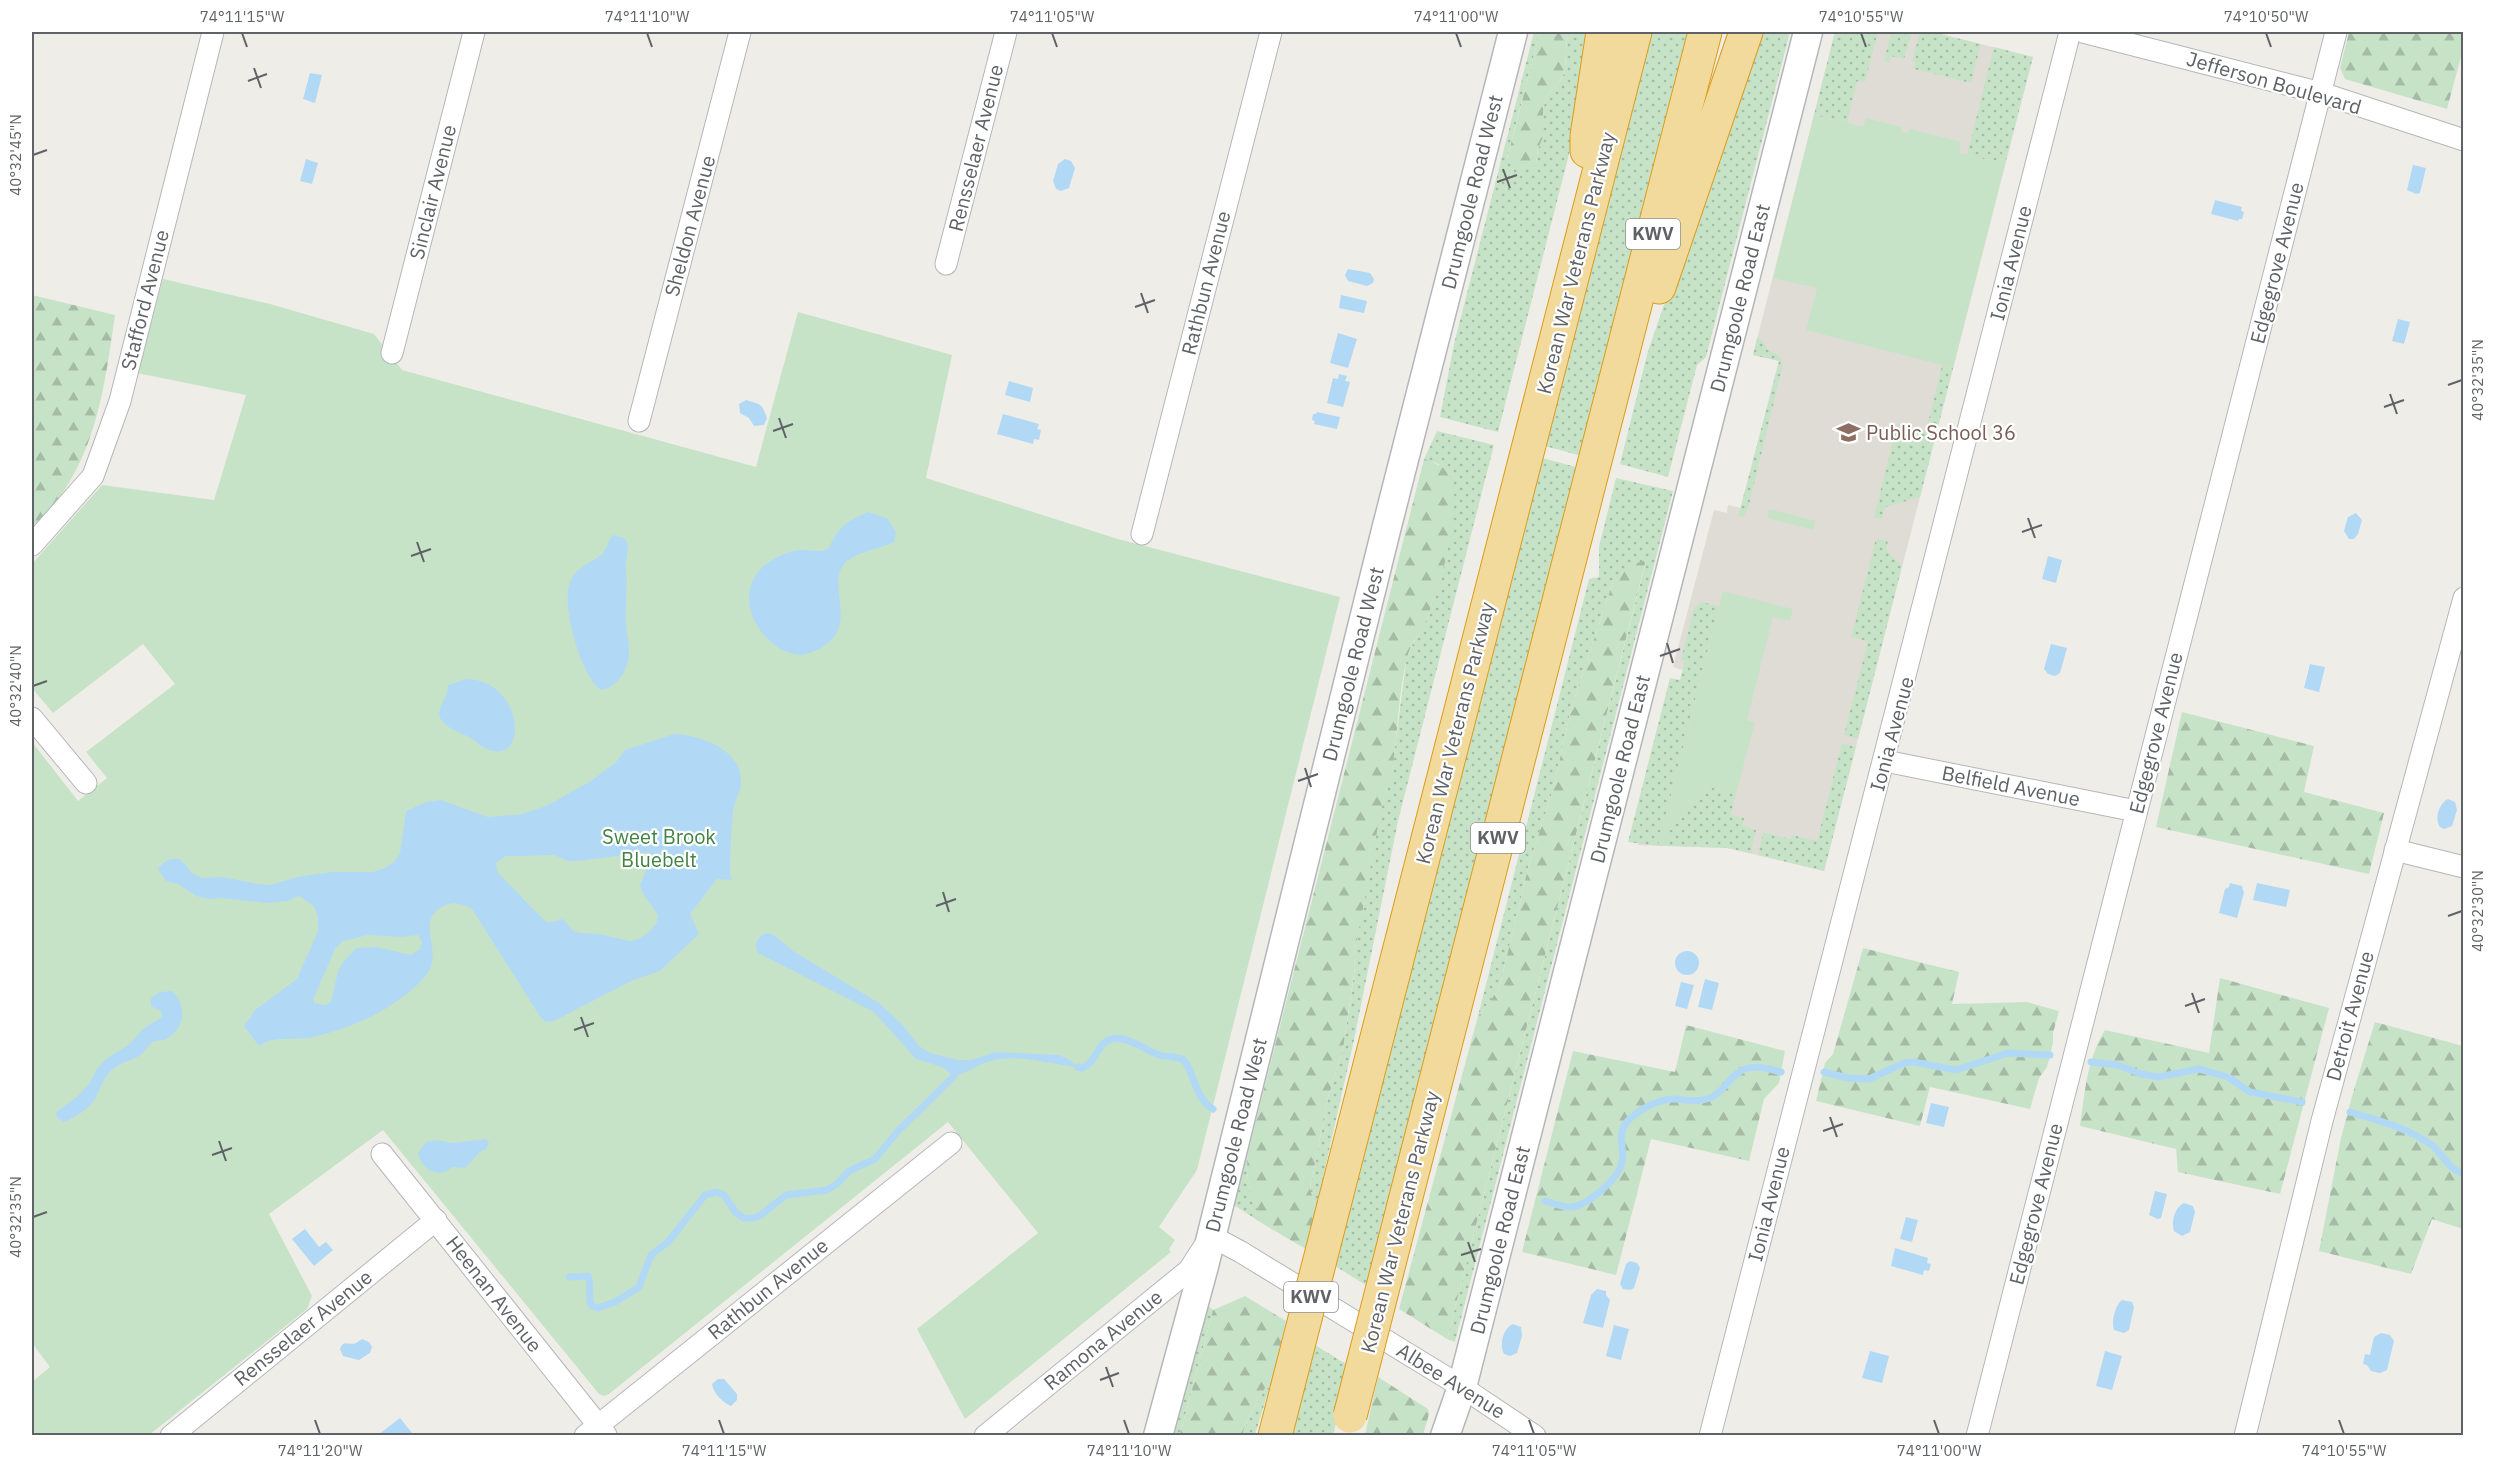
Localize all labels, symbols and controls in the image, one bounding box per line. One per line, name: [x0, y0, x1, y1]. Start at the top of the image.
text: 74°11'15"W: [200, 7, 285, 26]
text: 74°11'10"W: [605, 7, 690, 26]
text: 74°11'05"W: [1010, 7, 1095, 26]
text: 74°11'00"W: [1414, 7, 1499, 26]
text: 74°10'55"W: [1819, 7, 1904, 26]
text: 74°10'50"W: [2224, 7, 2309, 26]
street label: Jefferson Boulevard: [2184, 45, 2365, 120]
street label: Rensselaer Avenue: [942, 62, 1009, 234]
street label: Drumgoole Road West: [1434, 92, 1509, 292]
text: 40°32'45"N: [6, 114, 25, 196]
street label: Sinclair Avenue: [403, 122, 462, 262]
street label: Korean War Veterans Parkway: [1530, 129, 1621, 397]
street label: Sheldon Avenue: [658, 152, 721, 299]
street label: Edgegrove Avenue: [2243, 179, 2310, 346]
street label: Drumgoole Road East: [1703, 201, 1776, 395]
street label: Ionia Avenue: [1983, 203, 2038, 323]
street label: Rathbun Avenue: [1175, 208, 1236, 358]
road number: KWV: [1626, 219, 1680, 249]
street label: Stafford Avenue: [114, 227, 175, 373]
text: 40°32'35"N: [2468, 339, 2487, 421]
place label: Public School 36: [1866, 419, 2016, 446]
school or university icon: Public School 36: [1835, 420, 1861, 446]
street label: Drumgoole Road West: [1315, 564, 1390, 764]
street label: Korean War Veterans Parkway: [1409, 599, 1500, 867]
text: 40°32'40"N: [6, 645, 25, 727]
street label: Edgegrove Avenue: [2122, 649, 2189, 816]
street label: Drumgoole Road East: [1583, 672, 1656, 866]
street label: Ionia Avenue: [1863, 674, 1920, 794]
street label: Belfield Avenue: [1940, 759, 2083, 812]
park label: Sweet Brook Bluebelt: [602, 823, 716, 873]
road number: KWV: [1471, 823, 1525, 853]
text: 40°32'30"N: [2468, 870, 2487, 952]
street label: Detroit Avenue: [2319, 948, 2380, 1084]
street label: Drumgoole Road West: [1198, 1035, 1273, 1235]
street label: Korean War Veterans Parkway: [1354, 1088, 1445, 1356]
street label: Edgegrove Avenue: [2002, 1120, 2069, 1287]
street label: Drumgoole Road East: [1463, 1143, 1536, 1337]
street label: Ionia Avenue: [1741, 1144, 1796, 1264]
text: 40°32'35"N: [6, 1176, 25, 1258]
street label: Heenan Avenue: [440, 1230, 548, 1358]
street label: Rathbun Avenue: [702, 1232, 834, 1346]
street label: Rensselaer Avenue: [228, 1263, 378, 1392]
road number: KWV: [1284, 1282, 1338, 1312]
street label: Ramona Avenue: [1038, 1283, 1168, 1396]
street label: Albee Avenue: [1392, 1336, 1511, 1425]
text: 74°11'20"W: [278, 1441, 363, 1460]
text: 74°11'15"W: [682, 1441, 767, 1460]
text: 74°11'10"W: [1087, 1441, 1172, 1460]
text: 74°11'05"W: [1492, 1441, 1577, 1460]
text: 74°11'00"W: [1897, 1441, 1982, 1460]
text: 74°10'55"W: [2302, 1441, 2387, 1460]

